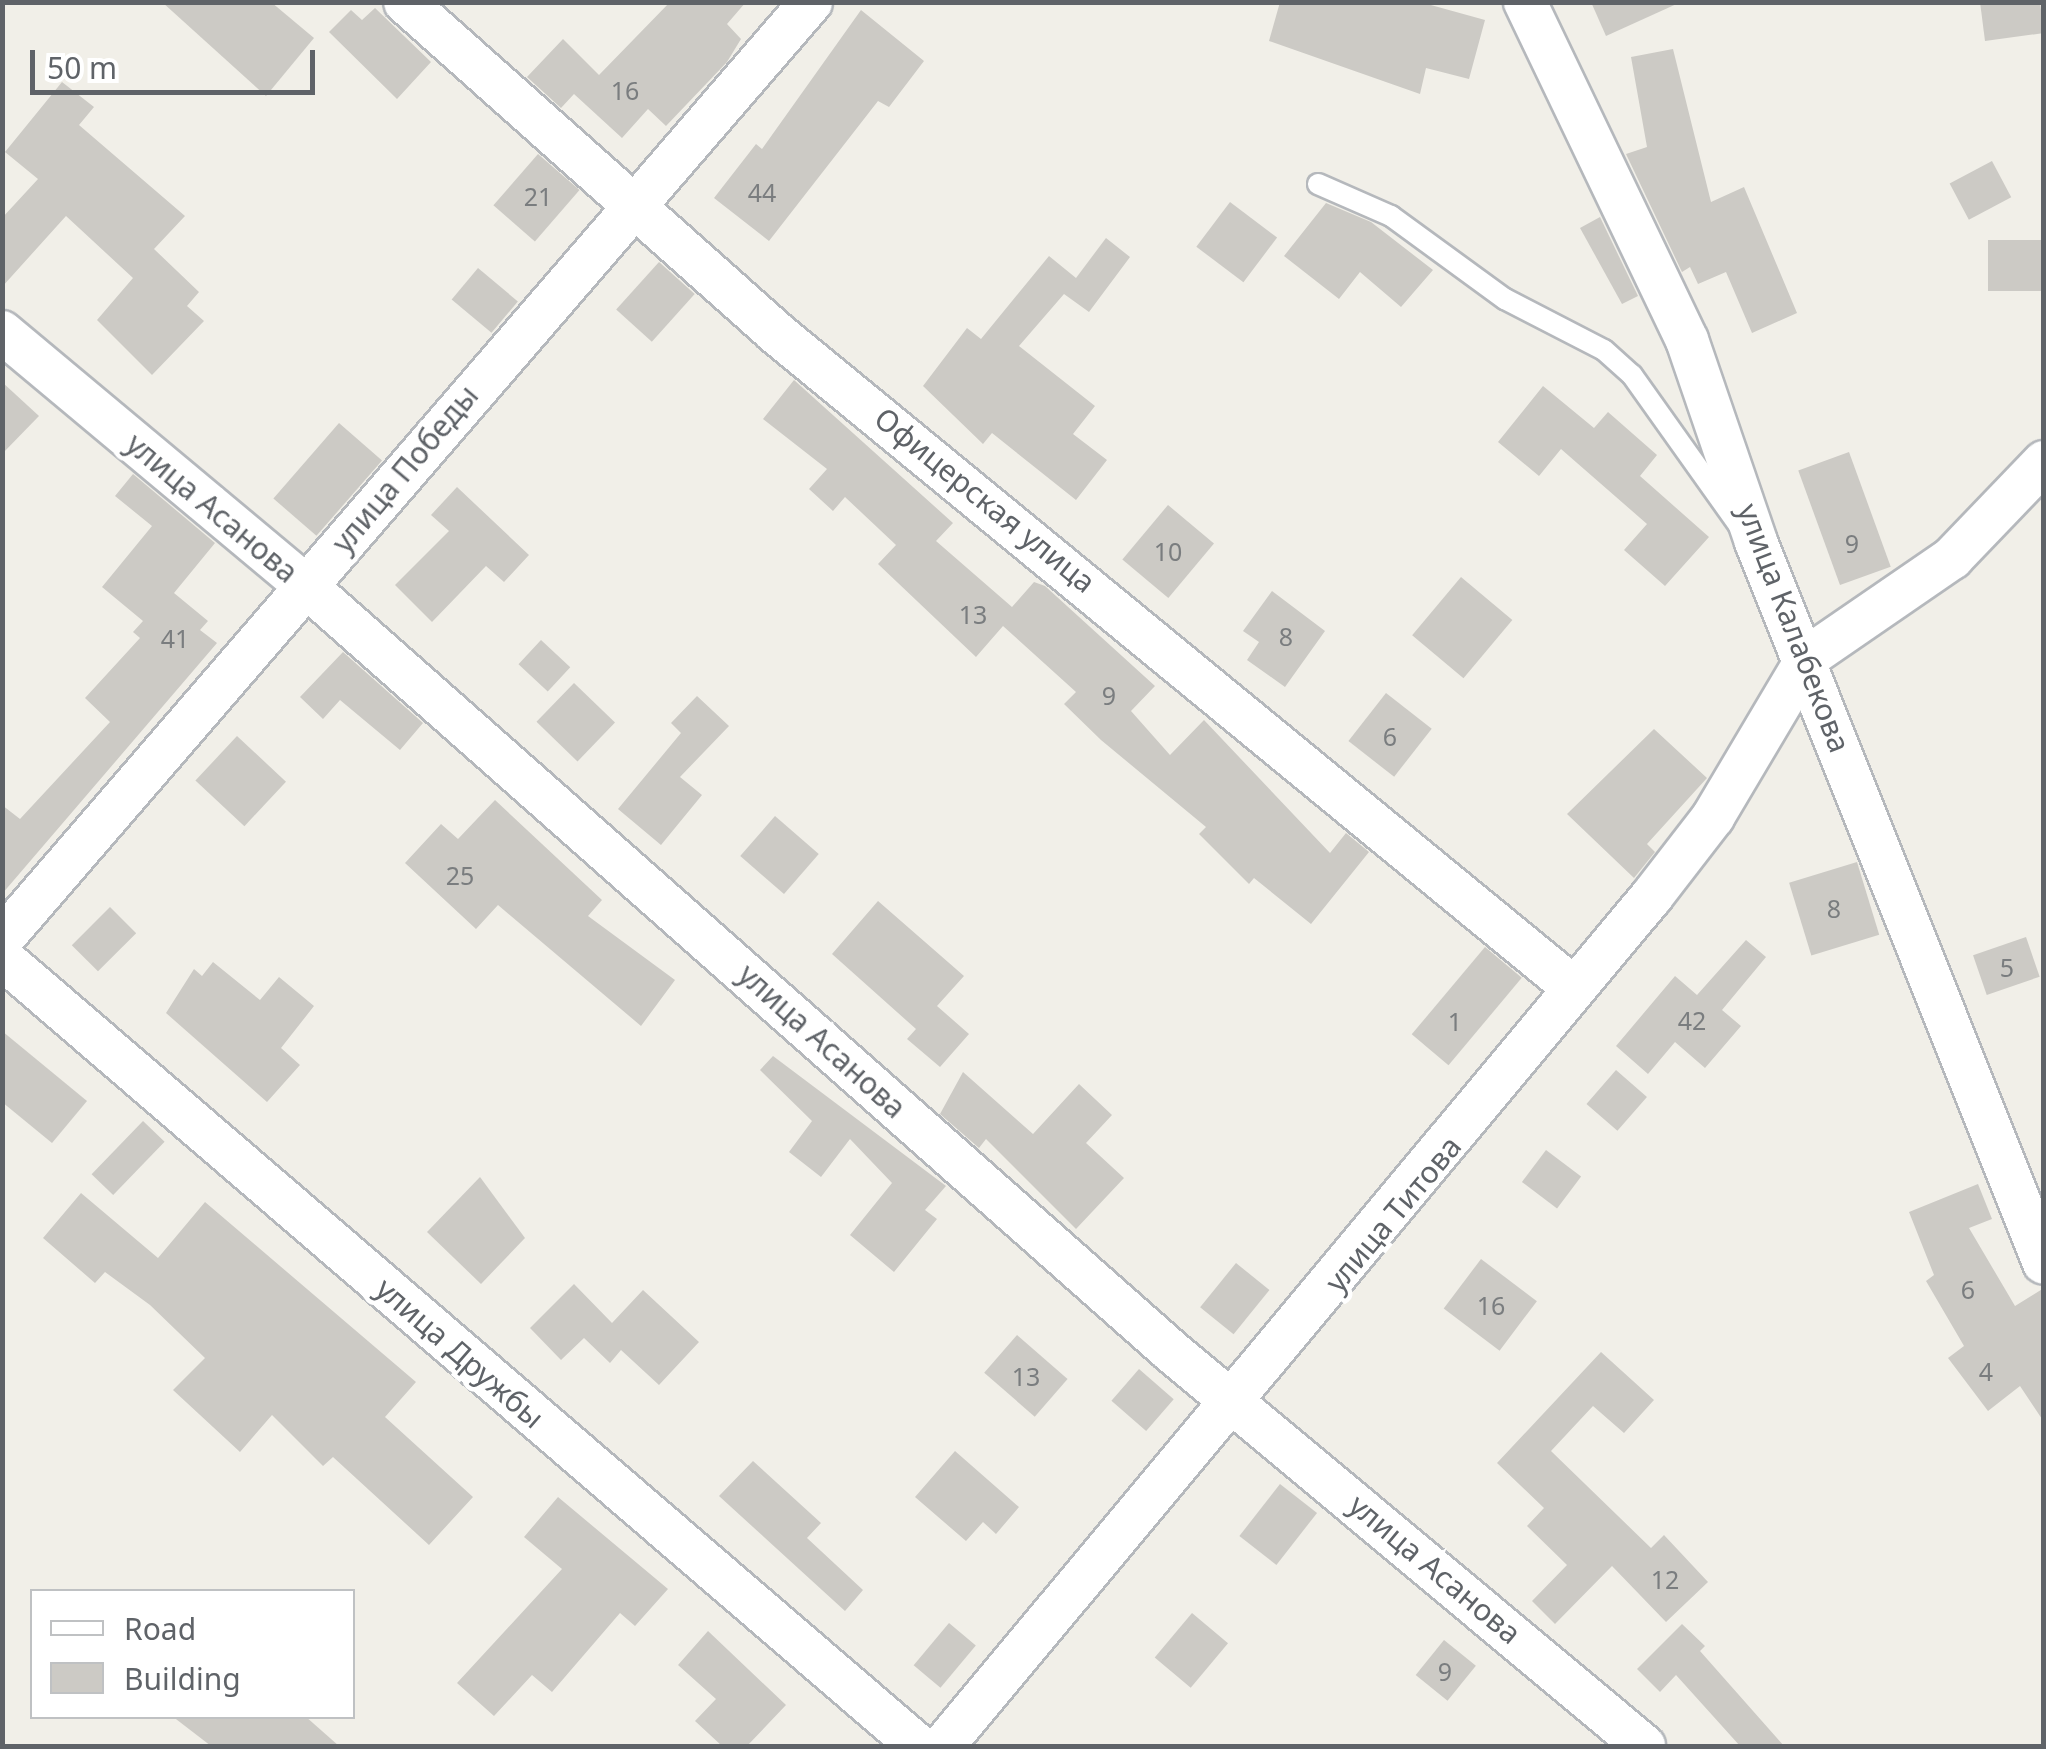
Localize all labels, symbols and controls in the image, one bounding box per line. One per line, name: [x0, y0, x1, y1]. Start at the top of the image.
scale bar: [35, 30, 320, 92]
text: 50 m: [47, 47, 117, 88]
house number: 16: [611, 75, 639, 105]
house number: 44: [748, 177, 776, 207]
house number: 21: [524, 181, 552, 211]
street label: улица Победы: [324, 378, 486, 560]
street label: Офицерская улица: [867, 400, 1103, 600]
street label: улица Асанова: [119, 426, 305, 590]
street label: улица Калабекова: [1730, 499, 1858, 757]
house number: 9: [1845, 528, 1859, 558]
house number: 10: [1154, 536, 1182, 566]
house number: 13: [959, 599, 987, 629]
house number: 8: [1279, 621, 1293, 651]
house number: 41: [161, 623, 189, 653]
house number: 9: [1102, 680, 1116, 710]
house number: 6: [1383, 721, 1397, 751]
house number: 25: [446, 860, 474, 890]
house number: 8: [1827, 893, 1841, 923]
house number: 5: [2000, 952, 2014, 982]
street label: улица Асанова: [731, 956, 913, 1126]
house number: 42: [1678, 1005, 1706, 1035]
house number: 1: [1448, 1006, 1462, 1036]
street label: улица Титова: [1317, 1129, 1469, 1299]
street label: улица Дружбы: [369, 1270, 551, 1436]
house number: 6: [1961, 1274, 1975, 1304]
house number: 16: [1477, 1290, 1505, 1320]
house number: 4: [1979, 1356, 1993, 1386]
house number: 13: [1012, 1361, 1040, 1391]
street label: улица Асанова: [1342, 1487, 1528, 1651]
house number: 12: [1651, 1564, 1679, 1594]
legend: [30, 1589, 355, 1719]
text: Road: [124, 1608, 196, 1649]
house number: 9: [1438, 1656, 1452, 1686]
text: Building: [124, 1658, 241, 1699]

